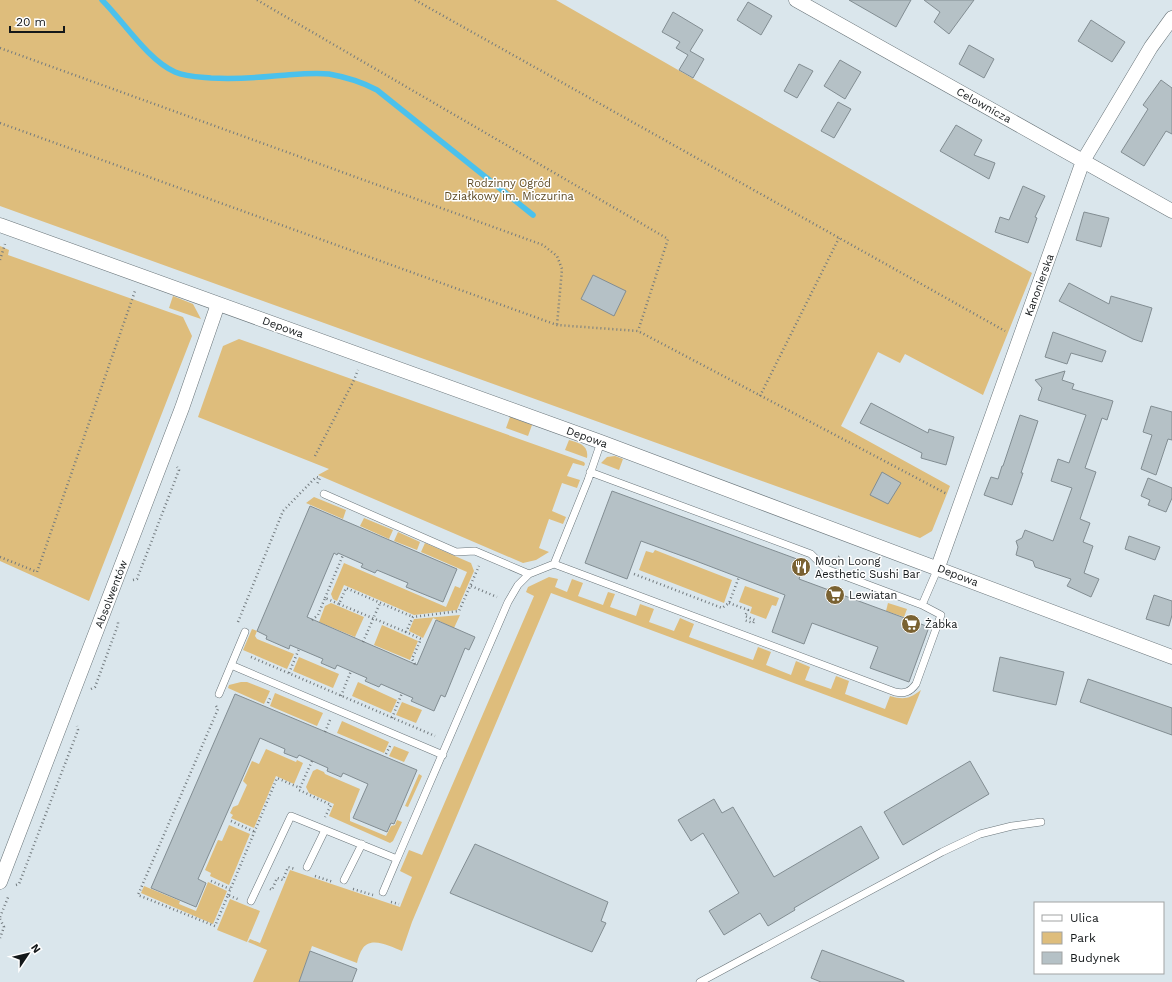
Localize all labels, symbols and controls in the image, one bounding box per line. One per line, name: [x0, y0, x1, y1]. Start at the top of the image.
scale bar: [10, 8, 64, 34]
text: 20 m: [16, 15, 46, 29]
street label: Celownicza: [954, 85, 1014, 126]
park label: Rodzinny Ogród Działkowy im. Miczurina: [444, 177, 574, 203]
street label: Kanonierska: [1022, 252, 1057, 318]
street label: Depowa: [260, 314, 305, 341]
street label: Depowa: [564, 424, 609, 451]
place label: Moon Loong Aesthetic Sushi Bar: [815, 555, 921, 581]
restaurant icon: Moon Loong Aesthetic Sushi Bar: [790, 556, 812, 578]
street label: Absolwentów: [92, 558, 130, 630]
street label: Depowa: [935, 562, 980, 589]
supermarket icon: Lewiatan: [824, 584, 846, 606]
place label: Lewiatan: [849, 589, 897, 602]
supermarket icon: Żabka: [900, 613, 922, 635]
place label: Żabka: [925, 617, 957, 631]
legend: [1034, 902, 1164, 974]
text: Ulica: [1070, 911, 1099, 925]
text: Park: [1070, 931, 1096, 945]
north arrow: [8, 934, 48, 974]
text: N: [28, 941, 43, 956]
text: Budynek: [1070, 951, 1120, 965]

